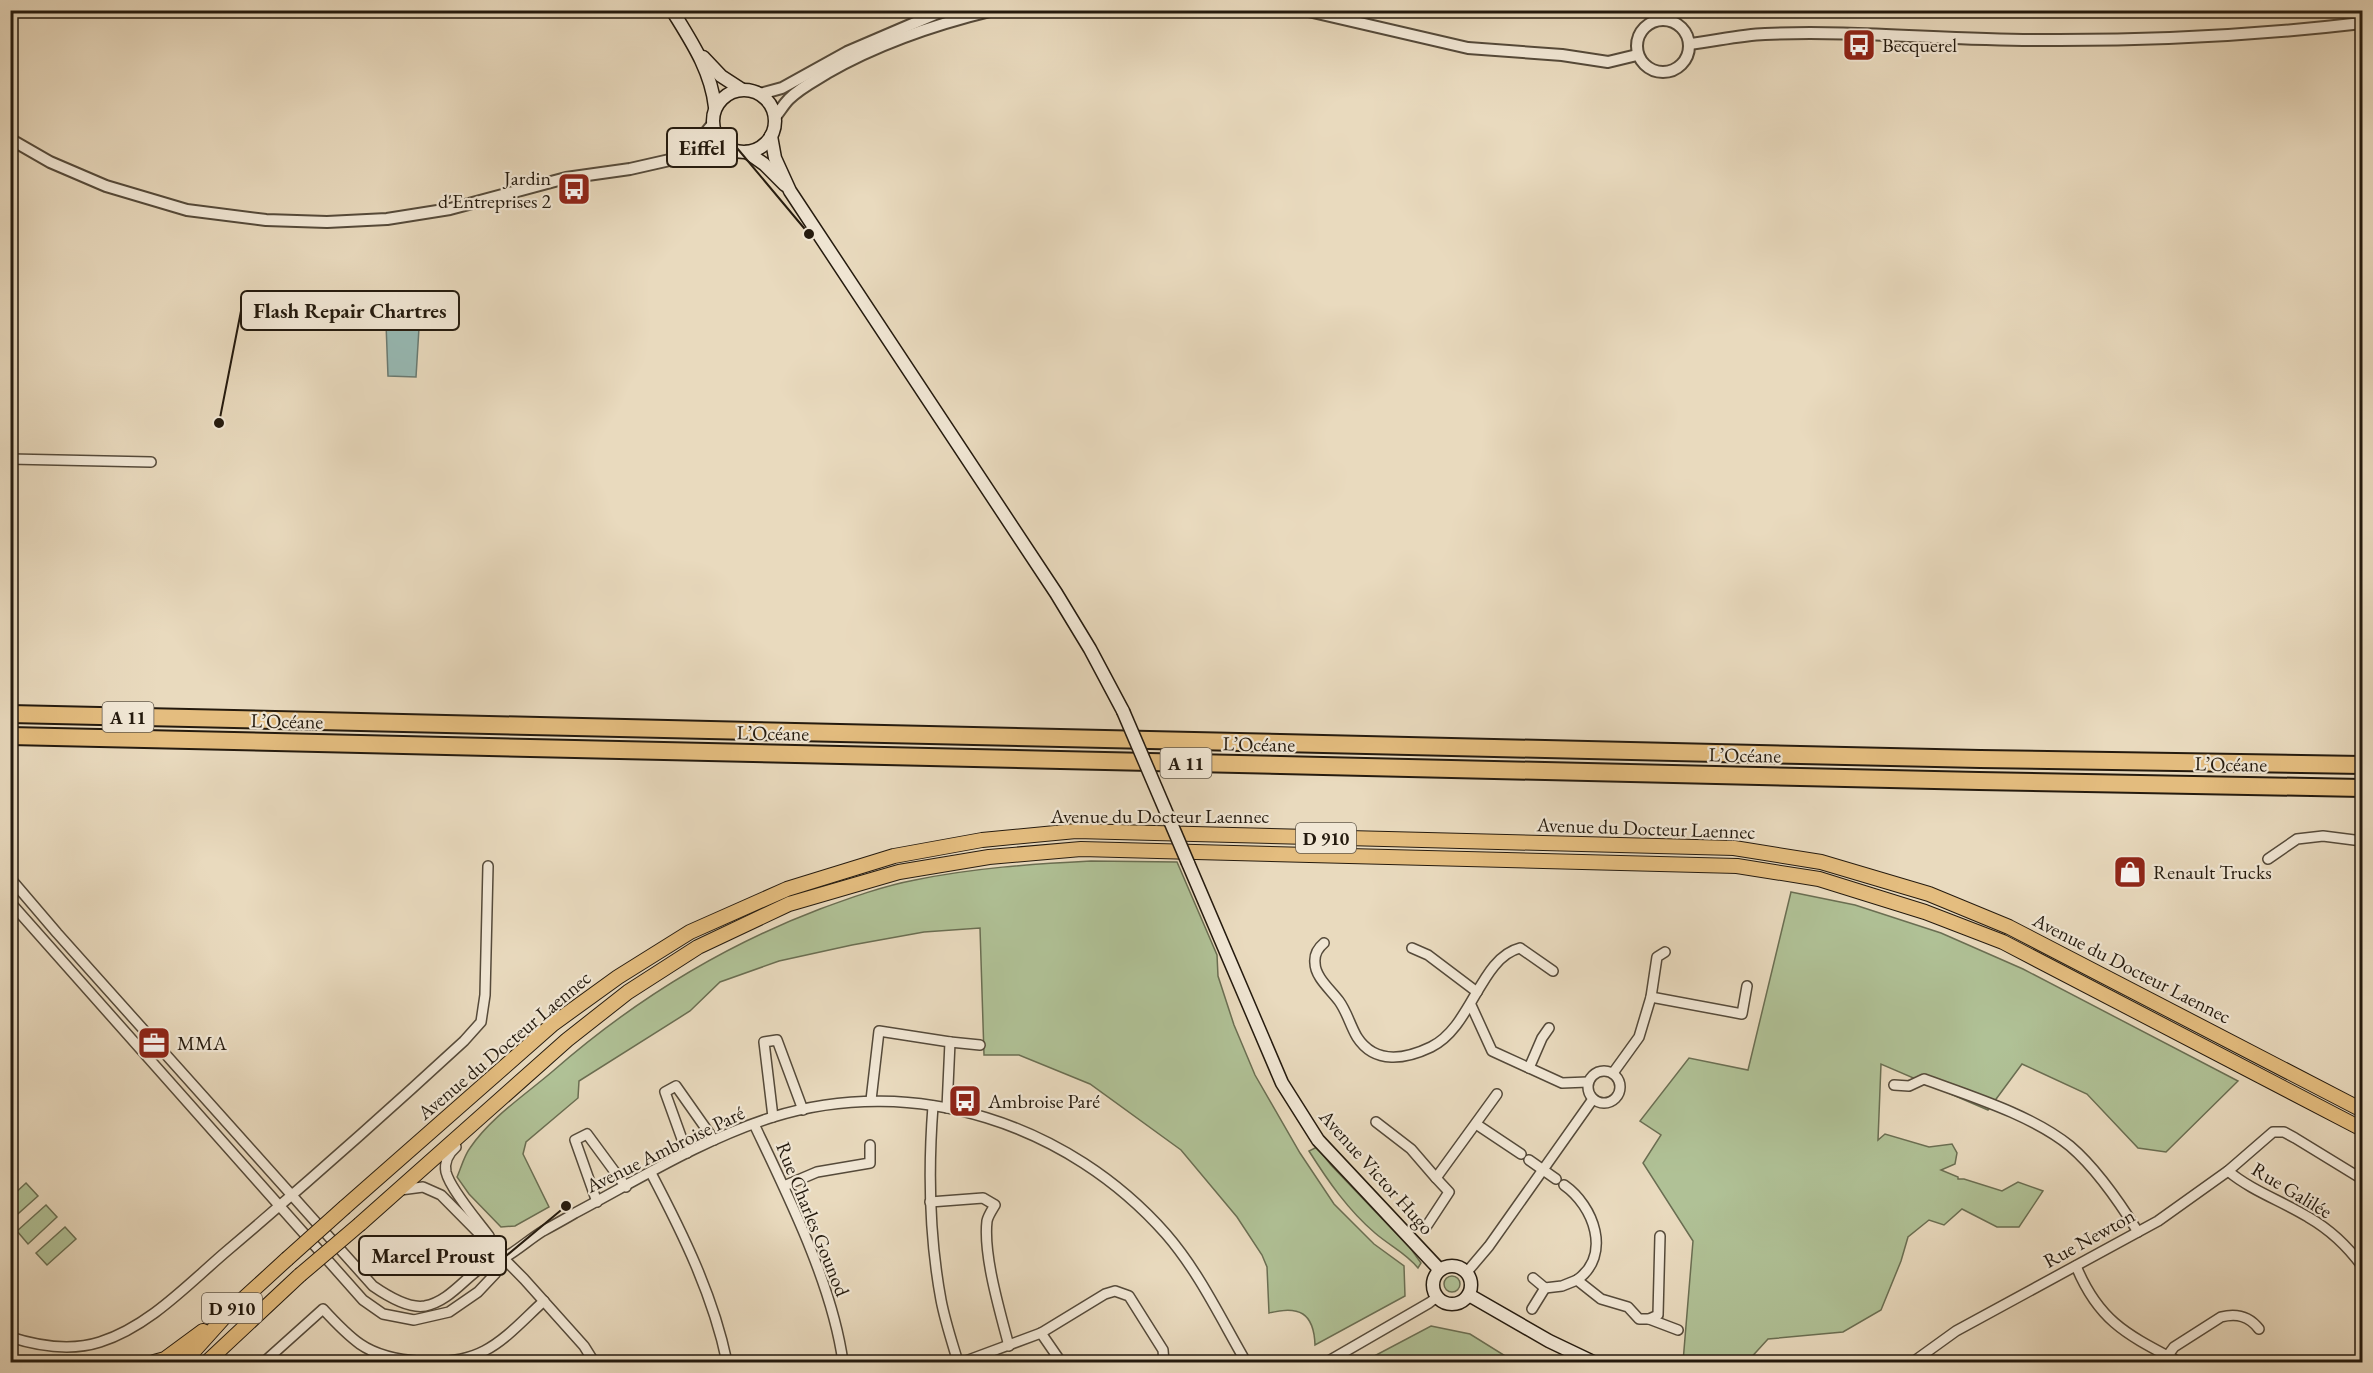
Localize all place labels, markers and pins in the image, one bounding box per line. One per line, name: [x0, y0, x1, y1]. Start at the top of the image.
bus stop icon: Becquerel: [1841, 27, 1877, 63]
place label: Becquerel: [1882, 32, 1957, 58]
callout: Eiffel: [667, 128, 737, 167]
place label: Jardin d'Entreprises 2: [438, 165, 551, 214]
bus stop icon: Jardin d'Entreprises 2: [556, 171, 592, 207]
callout: Flash Repair Chartres: [241, 291, 459, 330]
shop icon: Renault Trucks: [2112, 854, 2148, 890]
place label: Renault Trucks: [2153, 859, 2272, 885]
office icon: MMA: [136, 1025, 172, 1061]
place label: MMA: [177, 1030, 227, 1056]
bus stop icon: Ambroise Paré: [947, 1083, 983, 1119]
place label: Ambroise Paré: [987, 1088, 1100, 1114]
callout: Marcel Proust: [359, 1236, 506, 1275]

